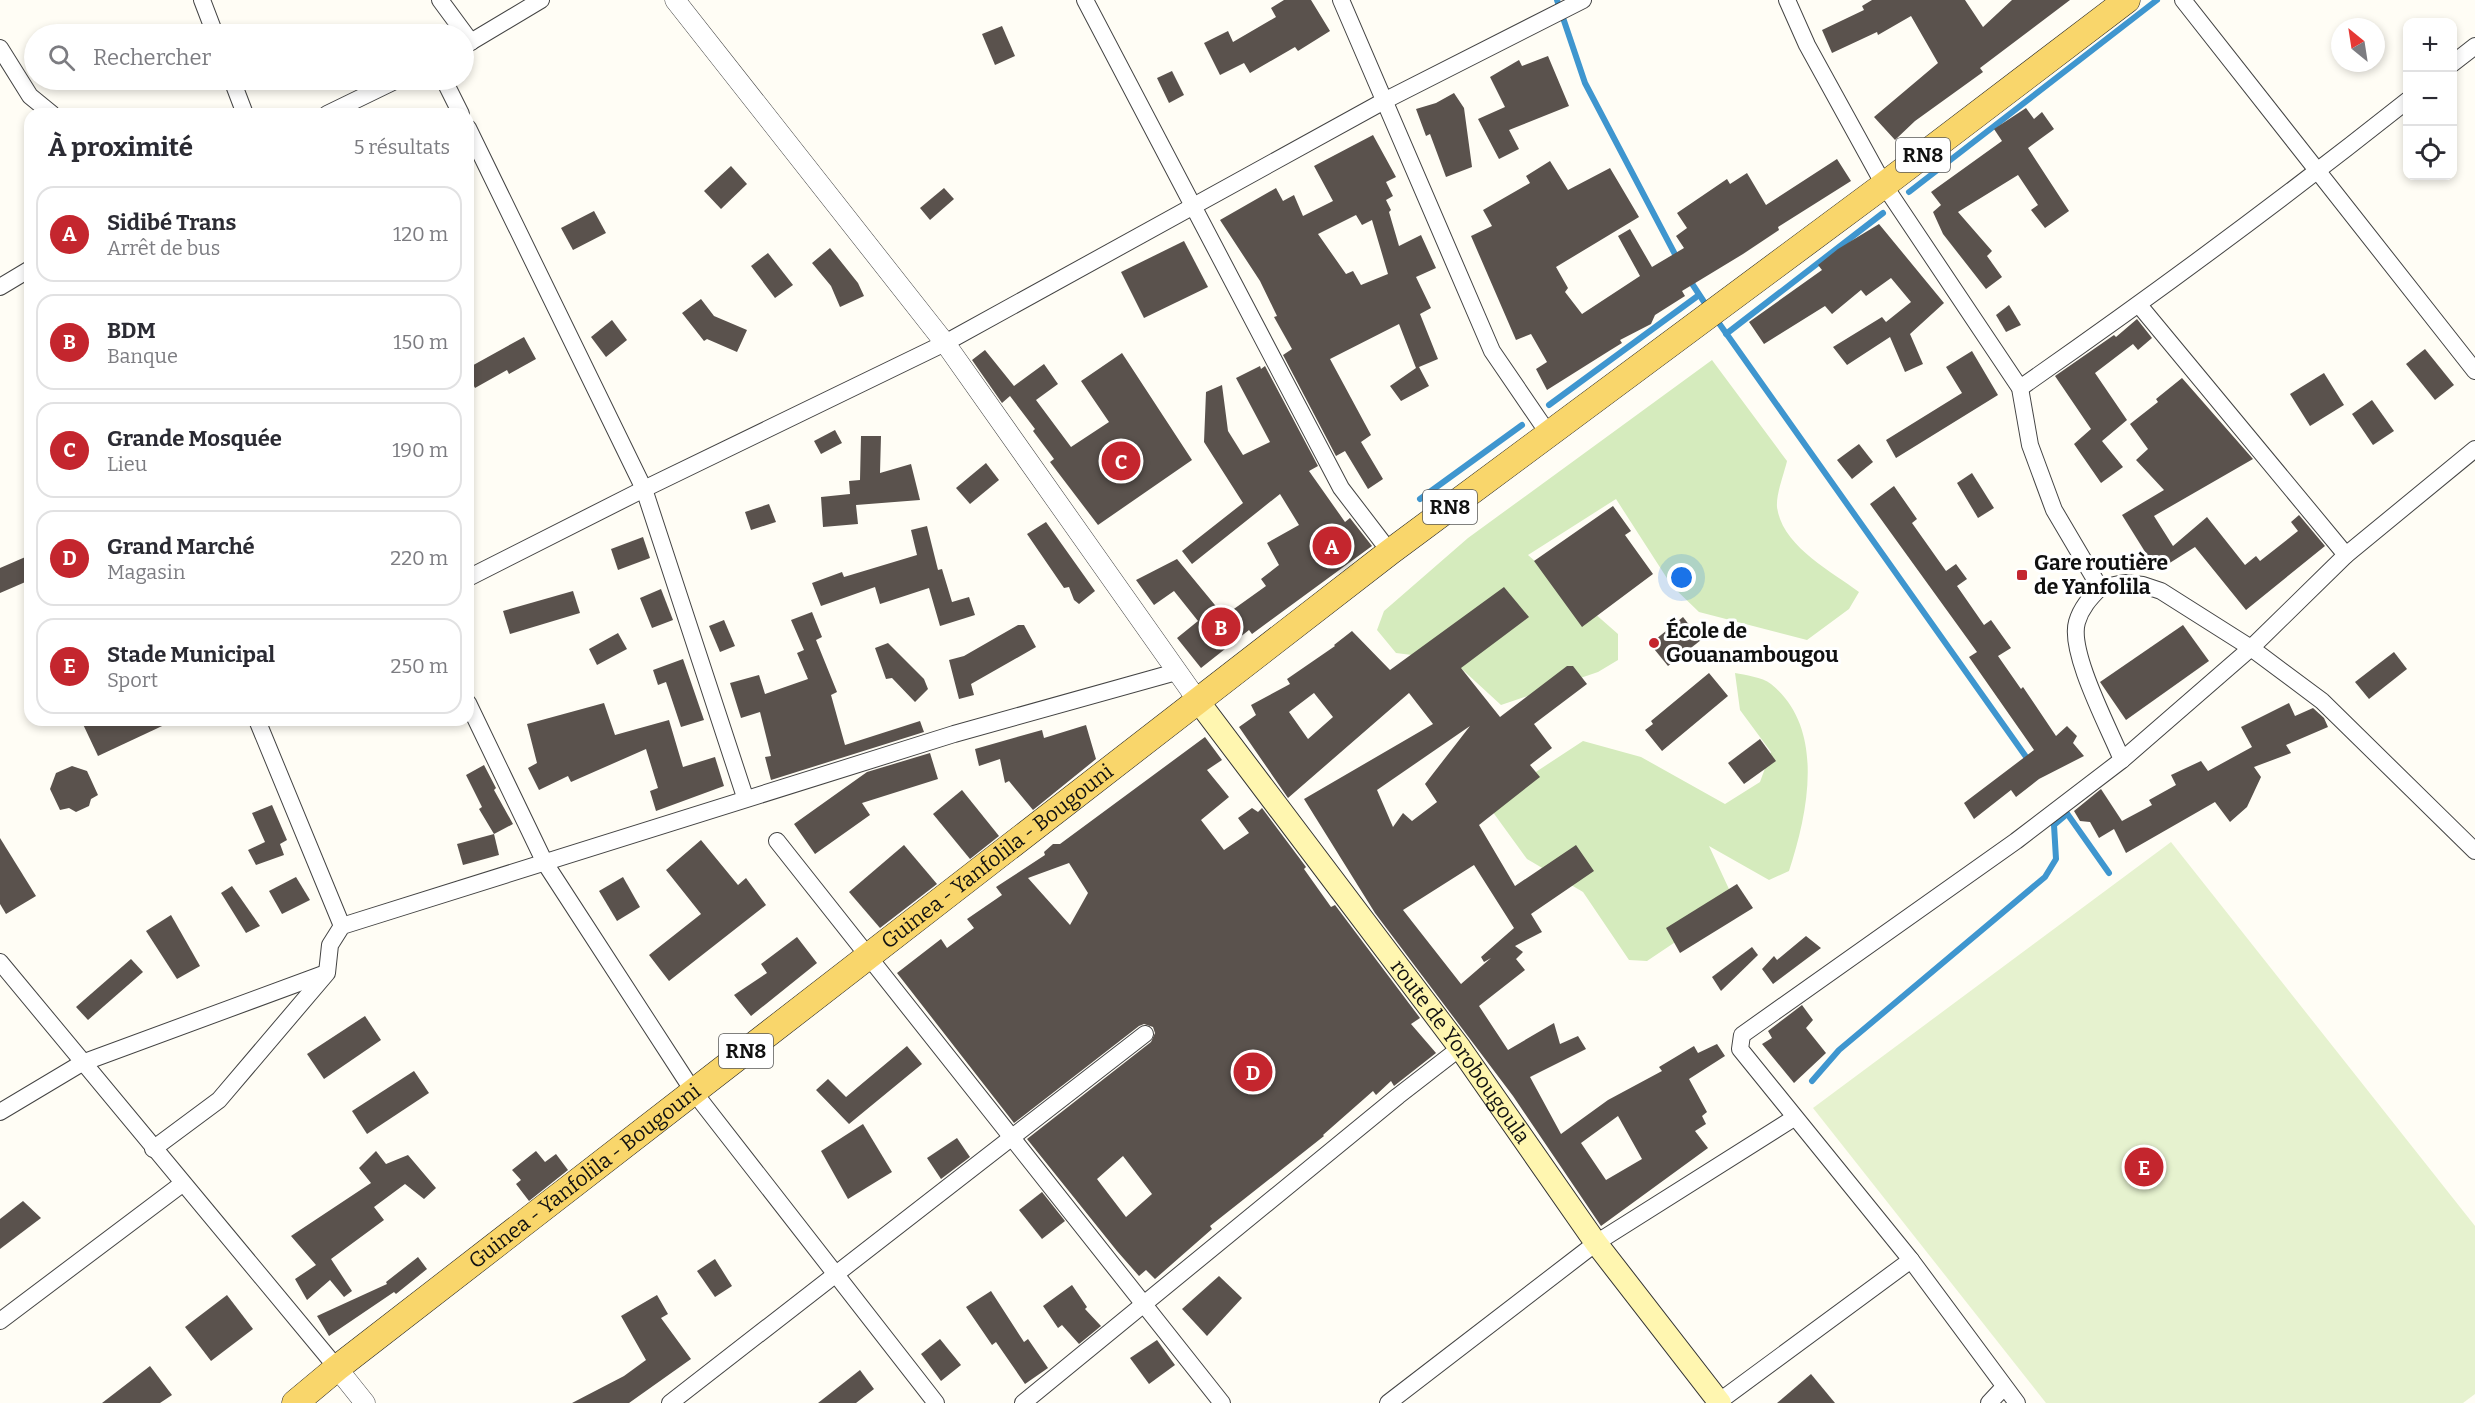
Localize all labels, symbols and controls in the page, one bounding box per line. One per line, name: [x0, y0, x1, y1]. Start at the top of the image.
north arrow: [2331, 18, 2385, 72]
map controls: [2403, 18, 2457, 180]
button: +: [2403, 18, 2457, 72]
search box: [24, 24, 474, 90]
icon: search: [45, 41, 78, 74]
text: Rechercher: [93, 44, 211, 71]
button: −: [2403, 72, 2457, 126]
button: locate: [2403, 126, 2457, 180]
text: À proximité: [48, 132, 193, 163]
text: 5 résultats: [354, 135, 450, 159]
road number: RN8: [1896, 138, 1950, 172]
text: Sidibé Trans: [107, 209, 236, 236]
text: A: [62, 222, 77, 246]
text: 120 m: [393, 222, 448, 246]
text: Arrêt de bus: [107, 236, 220, 260]
text: BDM: [107, 317, 156, 344]
text: B: [63, 330, 76, 354]
text: 150 m: [393, 330, 448, 354]
text: Banque: [107, 344, 178, 368]
text: Grande Mosquée: [107, 425, 282, 452]
text: C: [63, 438, 76, 462]
text: 190 m: [392, 438, 448, 462]
pin: C: [1102, 438, 1140, 484]
text: Lieu: [107, 452, 147, 476]
road number: RN8: [1423, 490, 1477, 524]
pin: A: [1312, 524, 1352, 568]
text: Grand Marché: [107, 533, 255, 560]
text: D: [62, 546, 77, 570]
text: 220 m: [390, 546, 448, 570]
place label: Gare routière de Yanfolila: [2034, 550, 2168, 600]
text: Magasin: [107, 560, 186, 584]
your location: [1667, 563, 1696, 592]
marker: Gare routière de Yanfolila: [2015, 568, 2029, 582]
pin: B: [1202, 604, 1240, 650]
place label: École de Gouanambougou: [1666, 617, 1838, 668]
marker: École de Gouanambougou: [1647, 636, 1661, 650]
text: Stade Municipal: [107, 641, 275, 668]
text: E: [63, 654, 76, 678]
text: 250 m: [391, 654, 448, 678]
text: Sport: [107, 668, 158, 692]
street label: Guinea - Yanfolila - Bougouni: [876, 758, 1119, 954]
street label: route de Yorobougoula: [1385, 955, 1536, 1149]
road number: RN8: [719, 1034, 773, 1068]
pin: D: [1234, 1050, 1272, 1094]
street label: Guinea - Yanfolila - Bougouni: [463, 1078, 706, 1274]
pin: E: [2124, 1144, 2164, 1190]

